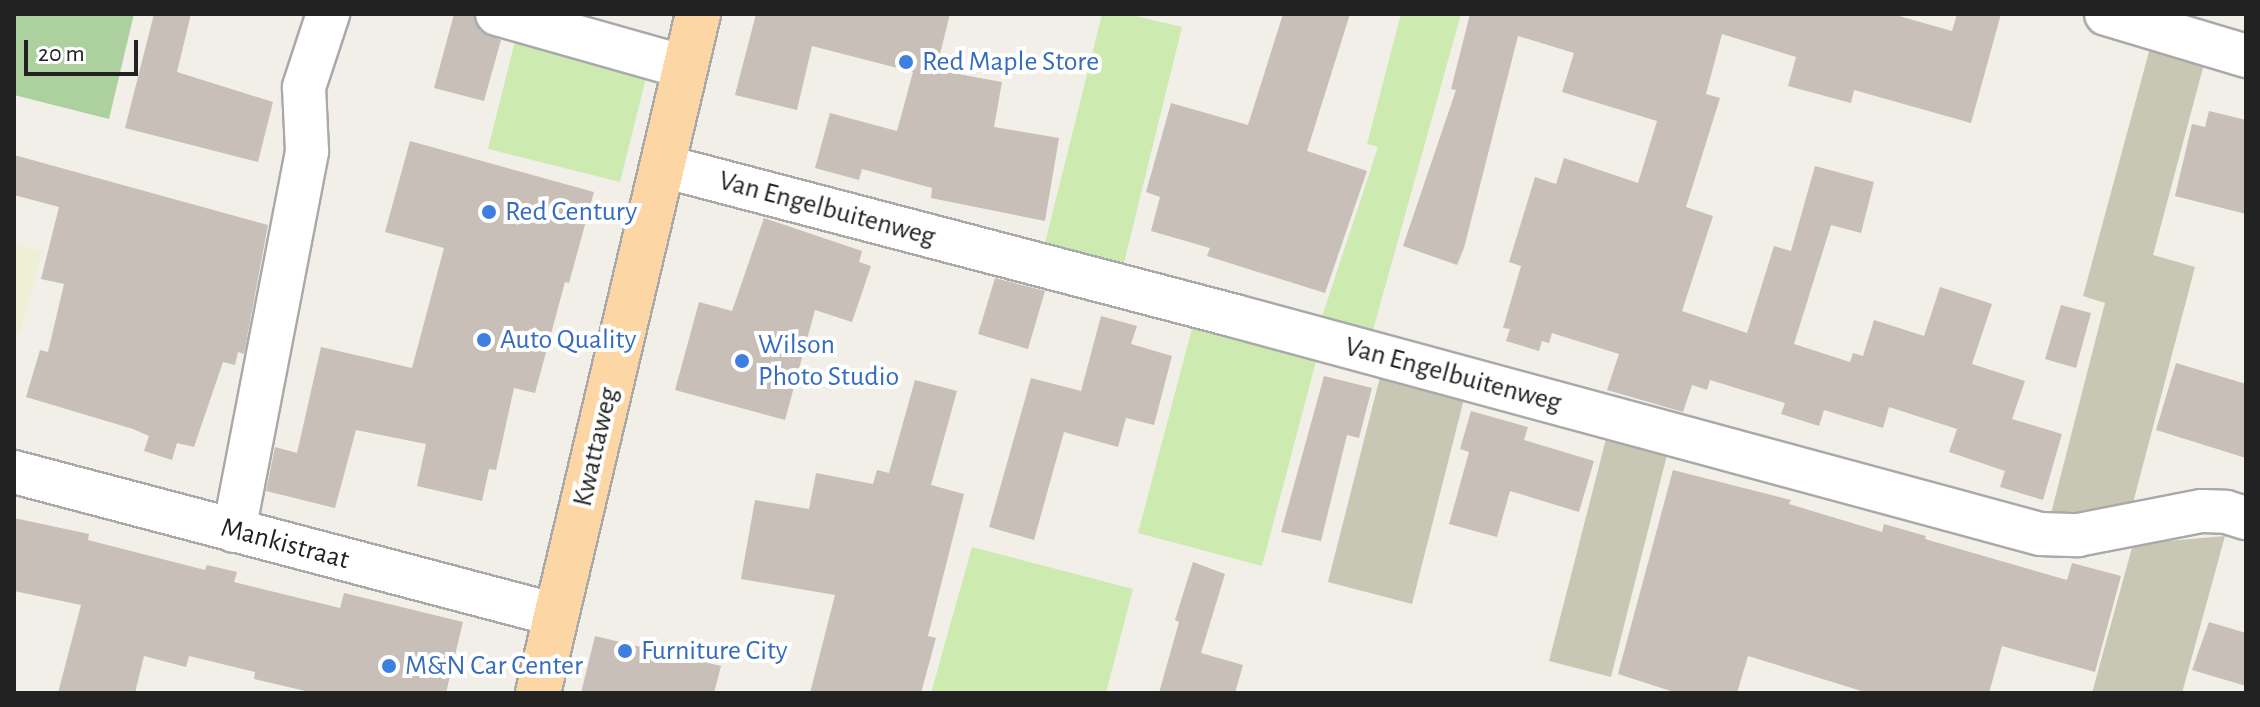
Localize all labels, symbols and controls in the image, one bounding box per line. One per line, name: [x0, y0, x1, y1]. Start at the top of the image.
scale bar: [28, 24, 142, 74]
text: 20 m: [38, 42, 85, 66]
place label: Red Maple Store: [922, 45, 1099, 79]
marker: Red Maple Store: [897, 53, 915, 71]
street label: Van Engelbuitenweg: [715, 164, 939, 254]
place label: Red Century: [505, 195, 637, 229]
marker: Red Century: [480, 203, 498, 221]
place label: Auto Quality: [500, 323, 636, 357]
place label: Wilson Photo Studio: [758, 328, 899, 394]
street label: Van Engelbuitenweg: [1341, 330, 1565, 420]
marker: Auto Quality: [475, 331, 493, 349]
marker: Wilson Photo Studio: [733, 352, 751, 370]
street label: Kwattaweg: [566, 384, 626, 510]
street label: Mankistraat: [217, 511, 353, 577]
place label: Furniture City: [641, 634, 788, 668]
marker: Furniture City: [616, 642, 634, 660]
place label: M&N Car Center: [405, 649, 583, 683]
marker: M&N Car Center: [380, 657, 398, 675]

